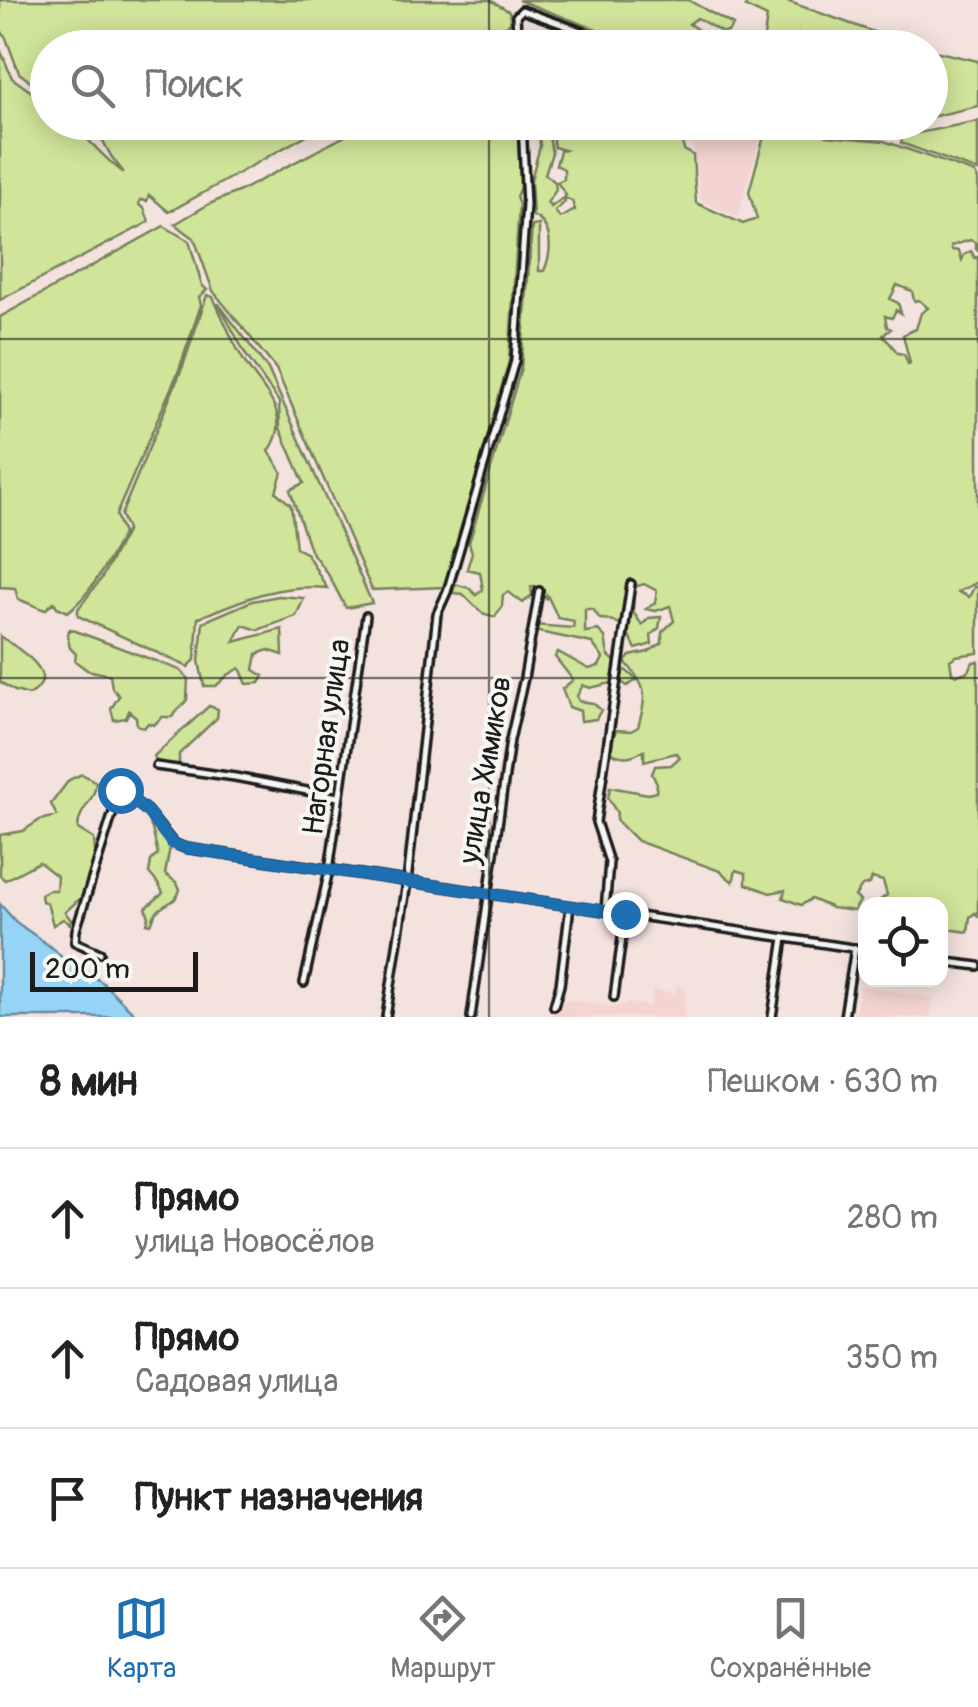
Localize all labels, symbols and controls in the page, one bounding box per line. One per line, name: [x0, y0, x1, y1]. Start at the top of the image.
search box: [30, 30, 948, 140]
icon: search: [65, 58, 120, 113]
text: Поиск: [145, 61, 244, 109]
street label: Нагорная улица: [294, 637, 359, 838]
street label: улица Химиков: [451, 673, 520, 868]
route start: [98, 768, 144, 814]
route end: [603, 892, 649, 938]
map controls: [858, 897, 948, 987]
button: locate: [858, 897, 948, 987]
scale bar: [30, 947, 198, 991]
text: 200 m: [45, 952, 130, 987]
text: 8 мин: [40, 1056, 138, 1108]
text: Пешком · 630 m: [708, 1062, 938, 1102]
text: Прямо: [135, 1174, 239, 1222]
icon: ahead: [40, 1191, 95, 1246]
text: 280 m: [847, 1198, 938, 1238]
text: улица Новосёлов: [135, 1222, 375, 1262]
text: Прямо: [135, 1314, 239, 1362]
icon: ahead: [40, 1331, 95, 1386]
text: 350 m: [846, 1338, 938, 1378]
text: Садовая улица: [135, 1362, 338, 1402]
icon: arrive: [40, 1471, 95, 1526]
text: Пункт назначения: [135, 1474, 423, 1522]
tab: Карта: [107, 1591, 176, 1686]
tab: Маршрут: [390, 1591, 496, 1686]
tab: Сохранённые: [710, 1591, 871, 1686]

